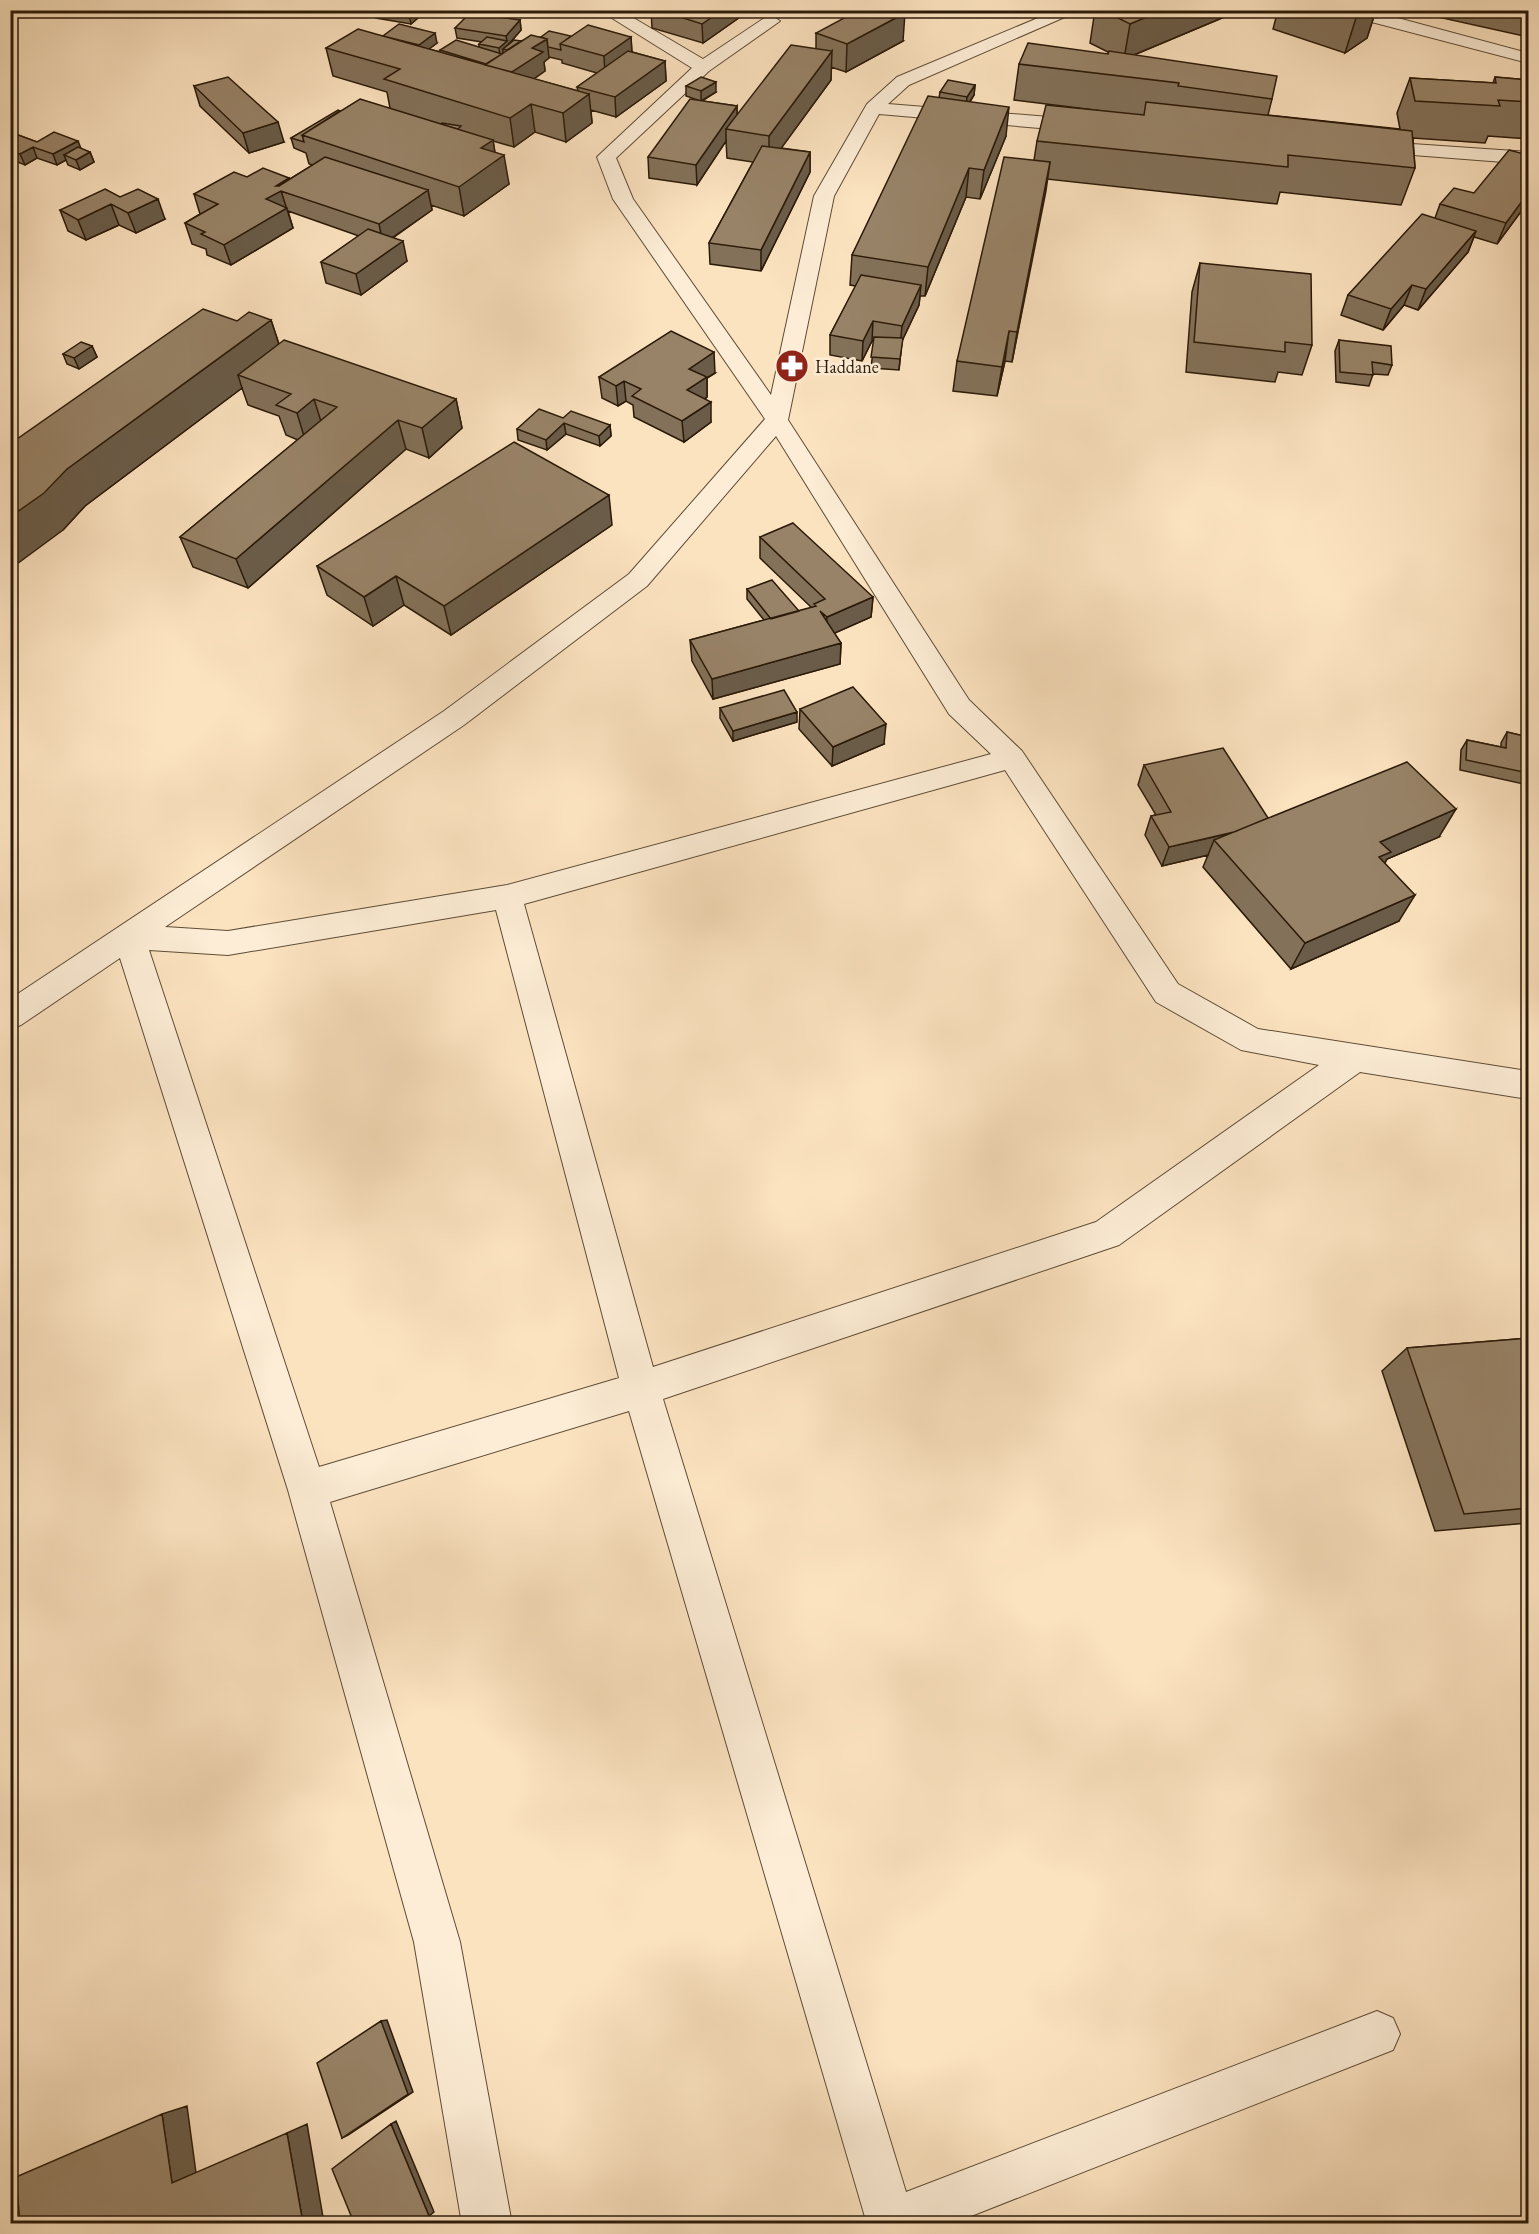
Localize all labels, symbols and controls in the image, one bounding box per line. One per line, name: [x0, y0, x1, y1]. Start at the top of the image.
pharmacy icon: Haddane: [774, 348, 810, 384]
place label: Haddane: [815, 355, 879, 378]

